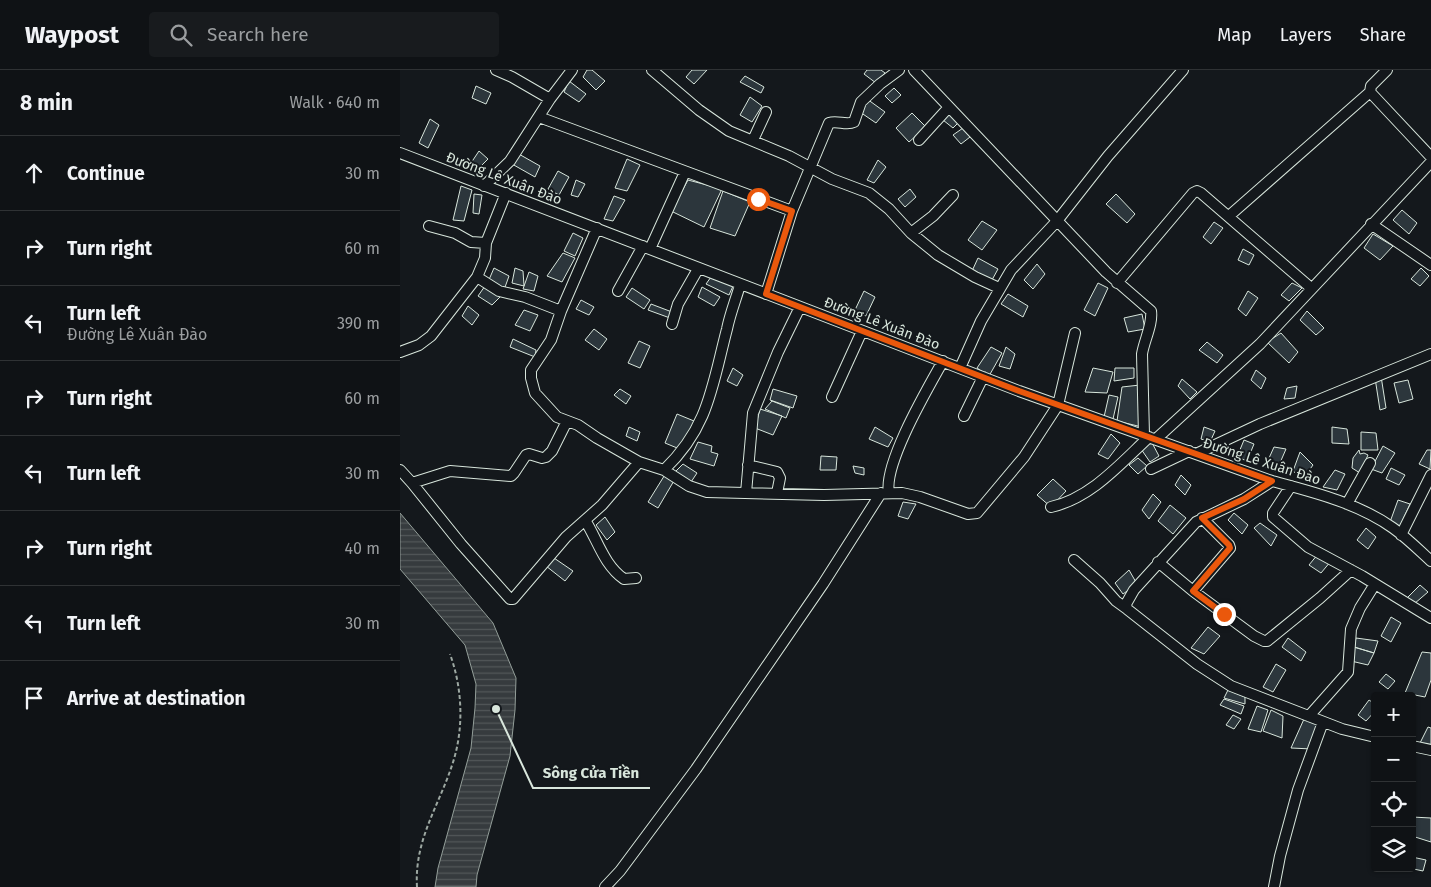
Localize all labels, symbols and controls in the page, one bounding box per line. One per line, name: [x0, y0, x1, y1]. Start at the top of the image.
search box: [149, 12, 499, 57]
text: Waypost: [25, 21, 119, 49]
icon: search: [167, 21, 195, 49]
text: Search here: [207, 23, 309, 46]
text: Map: [1217, 24, 1252, 46]
text: Layers: [1280, 24, 1332, 46]
text: Share: [1360, 24, 1406, 46]
text: 8 min: [20, 90, 73, 116]
text: Walk · 640 m: [290, 93, 380, 112]
street label: Đường Lê Xuân Đào: [443, 149, 564, 208]
icon: ahead: [20, 159, 48, 187]
text: Continue: [67, 162, 145, 185]
text: 30 m: [345, 164, 380, 183]
route start: [747, 188, 770, 211]
icon: right: [20, 234, 48, 262]
text: Turn right: [67, 237, 152, 260]
text: 60 m: [345, 239, 380, 258]
street label: Đường Lê Xuân Đào: [821, 294, 942, 353]
text: Turn left: [67, 302, 141, 325]
icon: left: [20, 309, 48, 337]
text: 390 m: [337, 314, 380, 333]
text: Đường Lê Xuân Đào: [67, 325, 207, 344]
icon: right: [20, 384, 48, 412]
text: Turn right: [67, 387, 152, 410]
text: 60 m: [345, 389, 380, 408]
street label: Đường Lê Xuân Đào: [1201, 434, 1323, 489]
icon: left: [20, 459, 48, 487]
text: Turn left: [67, 462, 141, 485]
text: 30 m: [345, 464, 380, 483]
icon: right: [20, 534, 48, 562]
text: Turn right: [67, 537, 152, 560]
text: 40 m: [345, 539, 380, 558]
route end: [1213, 603, 1236, 626]
icon: left: [20, 609, 48, 637]
text: Turn left: [67, 612, 141, 635]
text: 30 m: [345, 614, 380, 633]
icon: arrive: [20, 684, 48, 712]
text: Arrive at destination: [67, 687, 246, 710]
map controls: [1371, 692, 1416, 872]
button: +: [1371, 692, 1416, 737]
button: −: [1371, 737, 1416, 782]
callout: Sông Cửa Tiền: [533, 758, 650, 788]
text: Sông Cửa Tiền: [543, 763, 639, 782]
button: locate: [1371, 782, 1416, 827]
button: layers: [1371, 827, 1416, 872]

